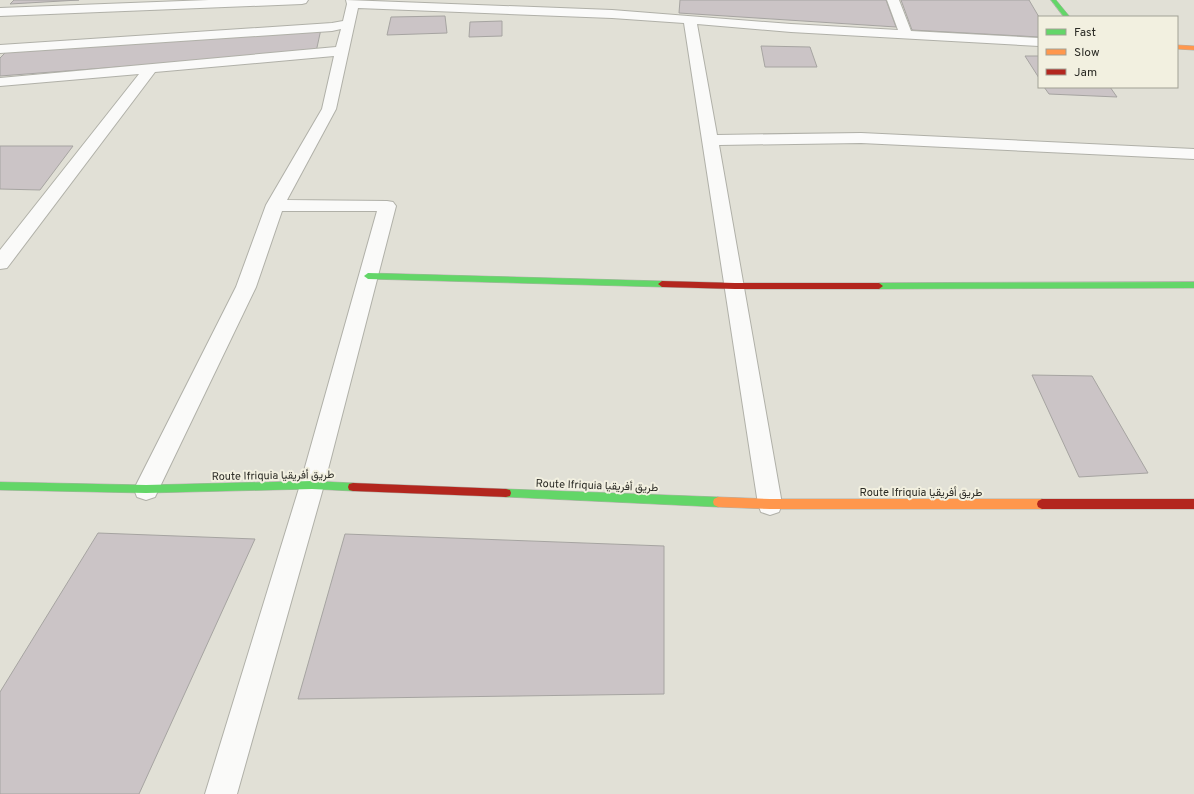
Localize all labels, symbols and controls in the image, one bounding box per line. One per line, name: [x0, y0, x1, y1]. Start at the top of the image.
legend: [1038, 16, 1178, 88]
text: Fast: [1074, 25, 1096, 41]
text: Slow: [1074, 45, 1100, 61]
text: Jam: [1074, 65, 1097, 81]
street label: Route Ifriquia طريق أفريقيا: [212, 468, 335, 484]
street label: Route Ifriquia طريق أفريقيا: [535, 477, 659, 495]
street label: Route Ifriquia طريق أفريقيا: [860, 486, 982, 500]

